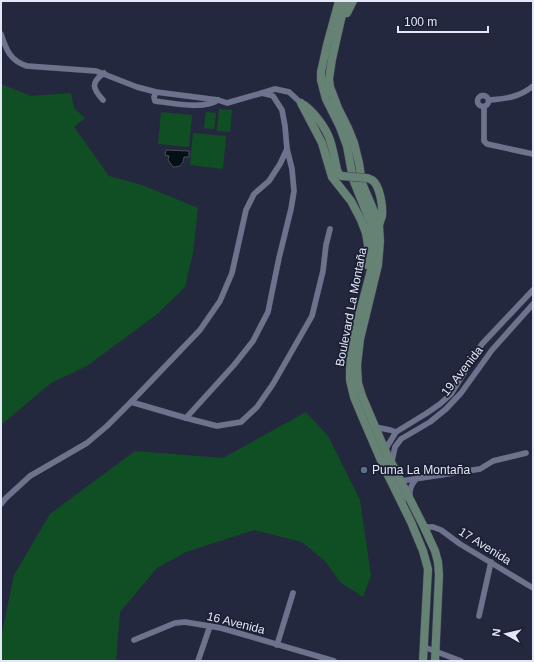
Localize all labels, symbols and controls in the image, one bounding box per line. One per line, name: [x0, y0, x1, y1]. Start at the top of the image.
scale bar: [398, 8, 488, 34]
text: 100 m: [404, 15, 437, 29]
street label: Boulevard La Montaña: [333, 246, 369, 368]
street label: 19 Avenida: [438, 343, 486, 399]
place label: Puma La Montaña: [372, 463, 470, 477]
marker: Puma La Montaña: [359, 465, 369, 475]
street label: 17 Avenida: [456, 524, 514, 568]
street label: 16 Avenida: [206, 609, 267, 637]
north arrow: [486, 614, 526, 654]
text: N: [490, 628, 503, 637]

